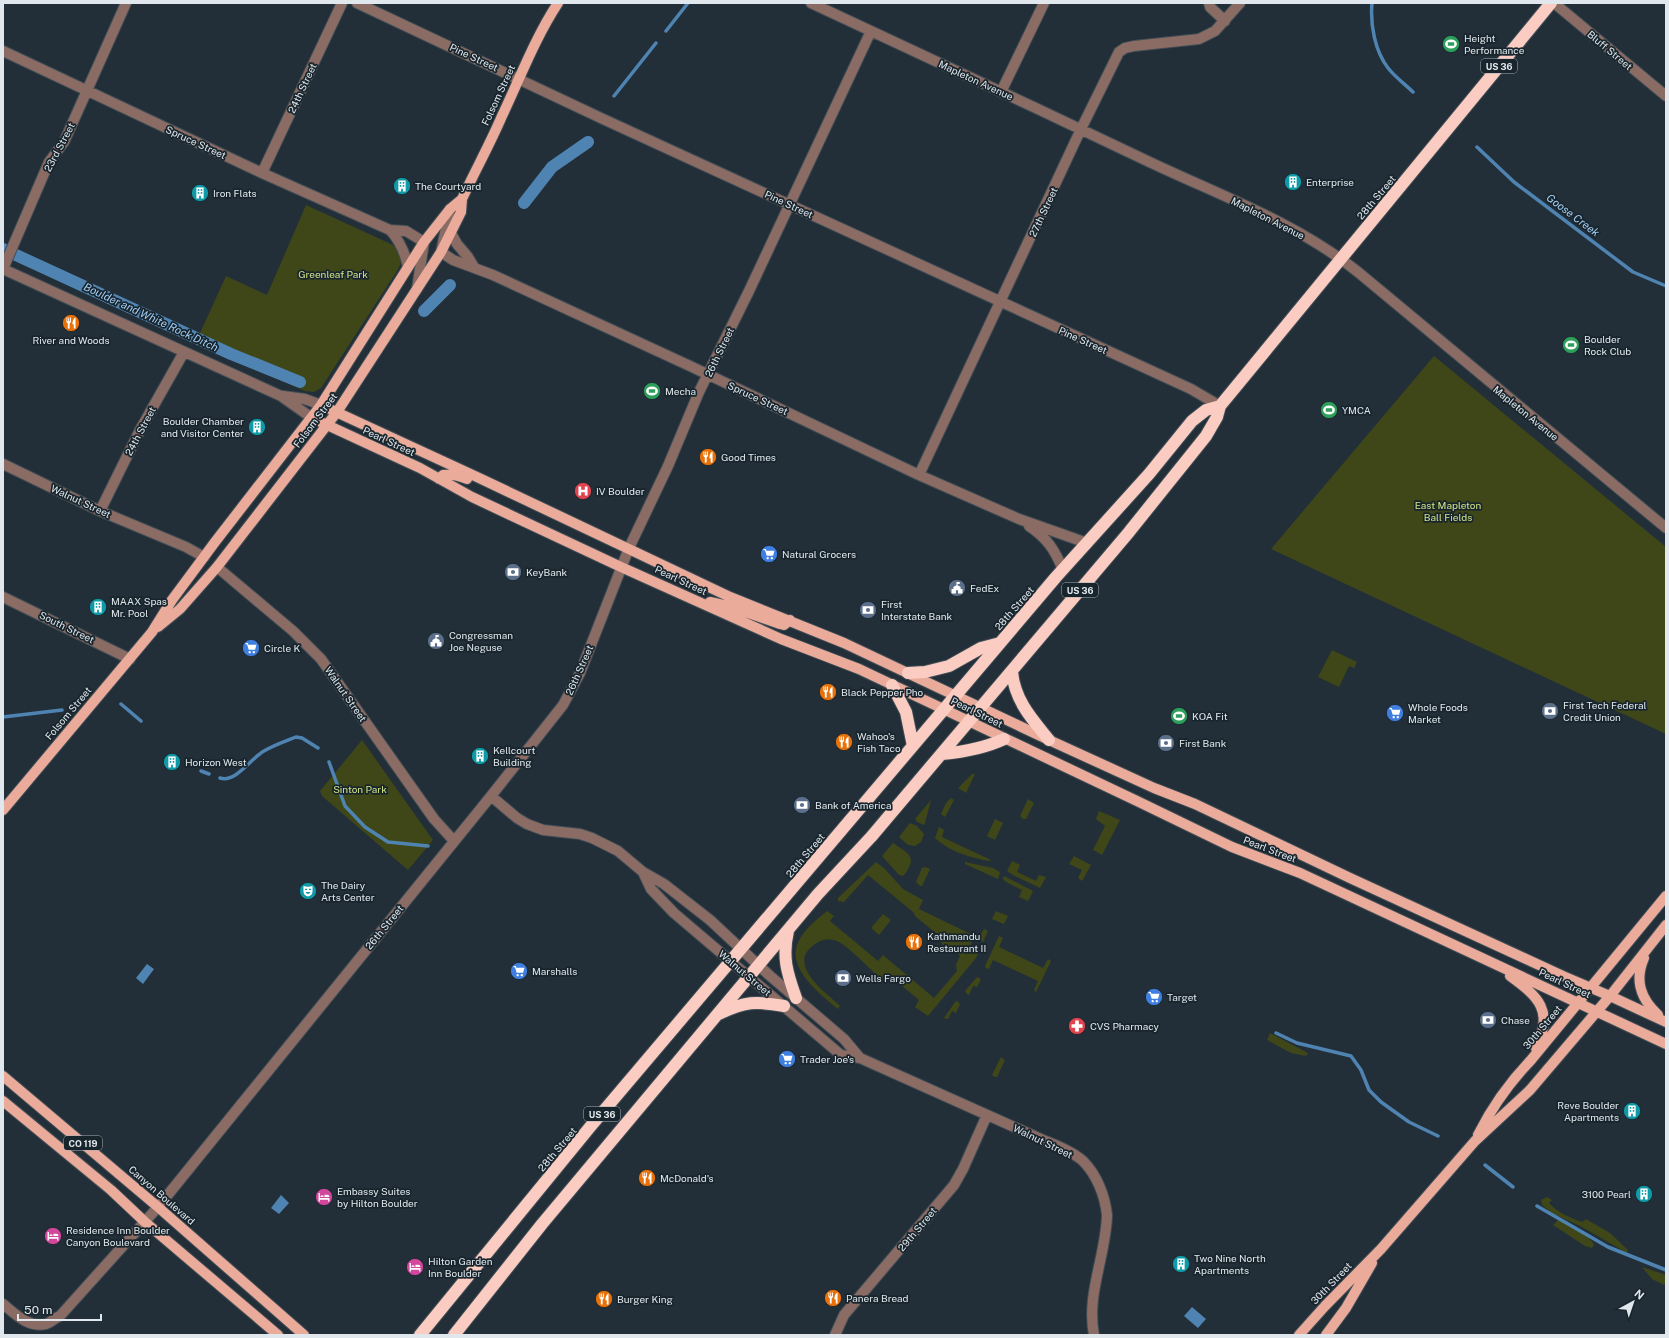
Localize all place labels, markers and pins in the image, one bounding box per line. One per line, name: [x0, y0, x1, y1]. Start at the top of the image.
place label: Height Performance: [1464, 32, 1525, 56]
sports icon: Height Performance: [1441, 34, 1461, 54]
building icon: Enterprise: [1283, 172, 1303, 192]
building icon: The Courtyard: [392, 176, 412, 196]
place label: Enterprise: [1306, 176, 1354, 188]
place label: The Courtyard: [415, 180, 481, 192]
building icon: Iron Flats: [190, 183, 210, 203]
place label: Iron Flats: [213, 187, 257, 199]
restaurant icon: River and Woods: [61, 313, 81, 333]
place label: Boulder Rock Club: [1584, 333, 1631, 357]
place label: River and Woods: [32, 334, 110, 346]
sports icon: Boulder Rock Club: [1561, 335, 1581, 355]
sports icon: Mecha: [642, 381, 662, 401]
place label: Mecha: [665, 385, 696, 397]
sports icon: YMCA: [1319, 400, 1339, 420]
place label: YMCA: [1342, 404, 1371, 416]
place label: Boulder Chamber and Visitor Center: [161, 415, 244, 439]
building icon: Boulder Chamber and Visitor Center: [247, 417, 267, 437]
restaurant icon: Good Times: [698, 447, 718, 467]
place label: Good Times: [721, 451, 776, 463]
hospital icon: IV Boulder: [573, 481, 593, 501]
place label: IV Boulder: [596, 485, 645, 497]
supermarket icon: Natural Grocers: [759, 544, 779, 564]
place label: Natural Grocers: [782, 548, 856, 560]
bank icon: KeyBank: [503, 562, 523, 582]
place label: KeyBank: [526, 566, 567, 578]
public building icon: FedEx: [947, 578, 967, 598]
place label: FedEx: [970, 582, 1000, 594]
place label: MAAX Spas Mr. Pool: [111, 595, 167, 619]
building icon: MAAX Spas Mr. Pool: [88, 597, 108, 617]
place label: First Interstate Bank: [881, 598, 953, 622]
bank icon: First Interstate Bank: [858, 600, 878, 620]
place label: Congressman Joe Neguse: [449, 629, 513, 653]
public building icon: Congressman Joe Neguse: [426, 631, 446, 651]
supermarket icon: Circle K: [241, 638, 261, 658]
place label: Circle K: [264, 642, 300, 654]
restaurant icon: Black Pepper Pho: [818, 682, 838, 702]
place label: Black Pepper Pho: [841, 686, 924, 698]
place label: First Tech Federal Credit Union: [1563, 699, 1646, 723]
place label: Whole Foods Market: [1408, 701, 1468, 725]
bank icon: First Tech Federal Credit Union: [1540, 701, 1560, 721]
supermarket icon: Whole Foods Market: [1385, 703, 1405, 723]
sports icon: KOA Fit: [1169, 706, 1189, 726]
place label: KOA Fit: [1192, 710, 1228, 722]
place label: Wahoo's Fish Taco: [857, 730, 901, 754]
restaurant icon: Wahoo's Fish Taco: [834, 732, 854, 752]
bank icon: First Bank: [1156, 733, 1176, 753]
place label: First Bank: [1179, 737, 1227, 749]
place label: Kellcourt Building: [493, 744, 536, 768]
building icon: Kellcourt Building: [470, 746, 490, 766]
building icon: Horizon West: [162, 752, 182, 772]
place label: Horizon West: [185, 756, 247, 768]
bank icon: Bank of America: [792, 795, 812, 815]
place label: Bank of America: [815, 799, 891, 811]
place label: The Dairy Arts Center: [321, 879, 375, 903]
theatre icon: The Dairy Arts Center: [298, 881, 318, 901]
place label: Kathmandu Restaurant II: [927, 930, 986, 954]
restaurant icon: Kathmandu Restaurant II: [904, 932, 924, 952]
supermarket icon: Marshalls: [509, 961, 529, 981]
place label: Marshalls: [532, 965, 577, 977]
bank icon: Wells Fargo: [833, 968, 853, 988]
place label: Wells Fargo: [856, 972, 911, 984]
supermarket icon: Target: [1144, 987, 1164, 1007]
place label: Target: [1167, 991, 1197, 1003]
bank icon: Chase: [1478, 1010, 1498, 1030]
place label: Chase: [1501, 1014, 1530, 1026]
pharmacy icon: CVS Pharmacy: [1067, 1016, 1087, 1036]
place label: CVS Pharmacy: [1090, 1020, 1160, 1032]
supermarket icon: Trader Joe's: [777, 1049, 797, 1069]
place label: Trader Joe's: [800, 1053, 854, 1065]
place label: Reve Boulder Apartments: [1557, 1099, 1619, 1123]
building icon: Reve Boulder Apartments: [1622, 1101, 1642, 1121]
restaurant icon: McDonald's: [637, 1168, 657, 1188]
place label: McDonald's: [660, 1172, 713, 1184]
building icon: 3100 Pearl: [1634, 1184, 1654, 1204]
place label: Embassy Suites by Hilton Boulder: [337, 1185, 418, 1209]
hotel icon: Embassy Suites by Hilton Boulder: [314, 1187, 334, 1207]
place label: 3100 Pearl: [1582, 1188, 1631, 1200]
place label: Residence Inn Boulder Canyon Boulevard: [66, 1224, 170, 1248]
hotel icon: Residence Inn Boulder Canyon Boulevard: [43, 1226, 63, 1246]
place label: Two Nine North Apartments: [1194, 1252, 1266, 1276]
building icon: Two Nine North Apartments: [1171, 1254, 1191, 1274]
place label: Hilton Garden Inn Boulder: [428, 1255, 493, 1279]
hotel icon: Hilton Garden Inn Boulder: [405, 1257, 425, 1277]
restaurant icon: Panera Bread: [823, 1288, 843, 1308]
restaurant icon: Burger King: [594, 1289, 614, 1309]
place label: Panera Bread: [846, 1292, 909, 1304]
place label: Burger King: [617, 1293, 673, 1305]

